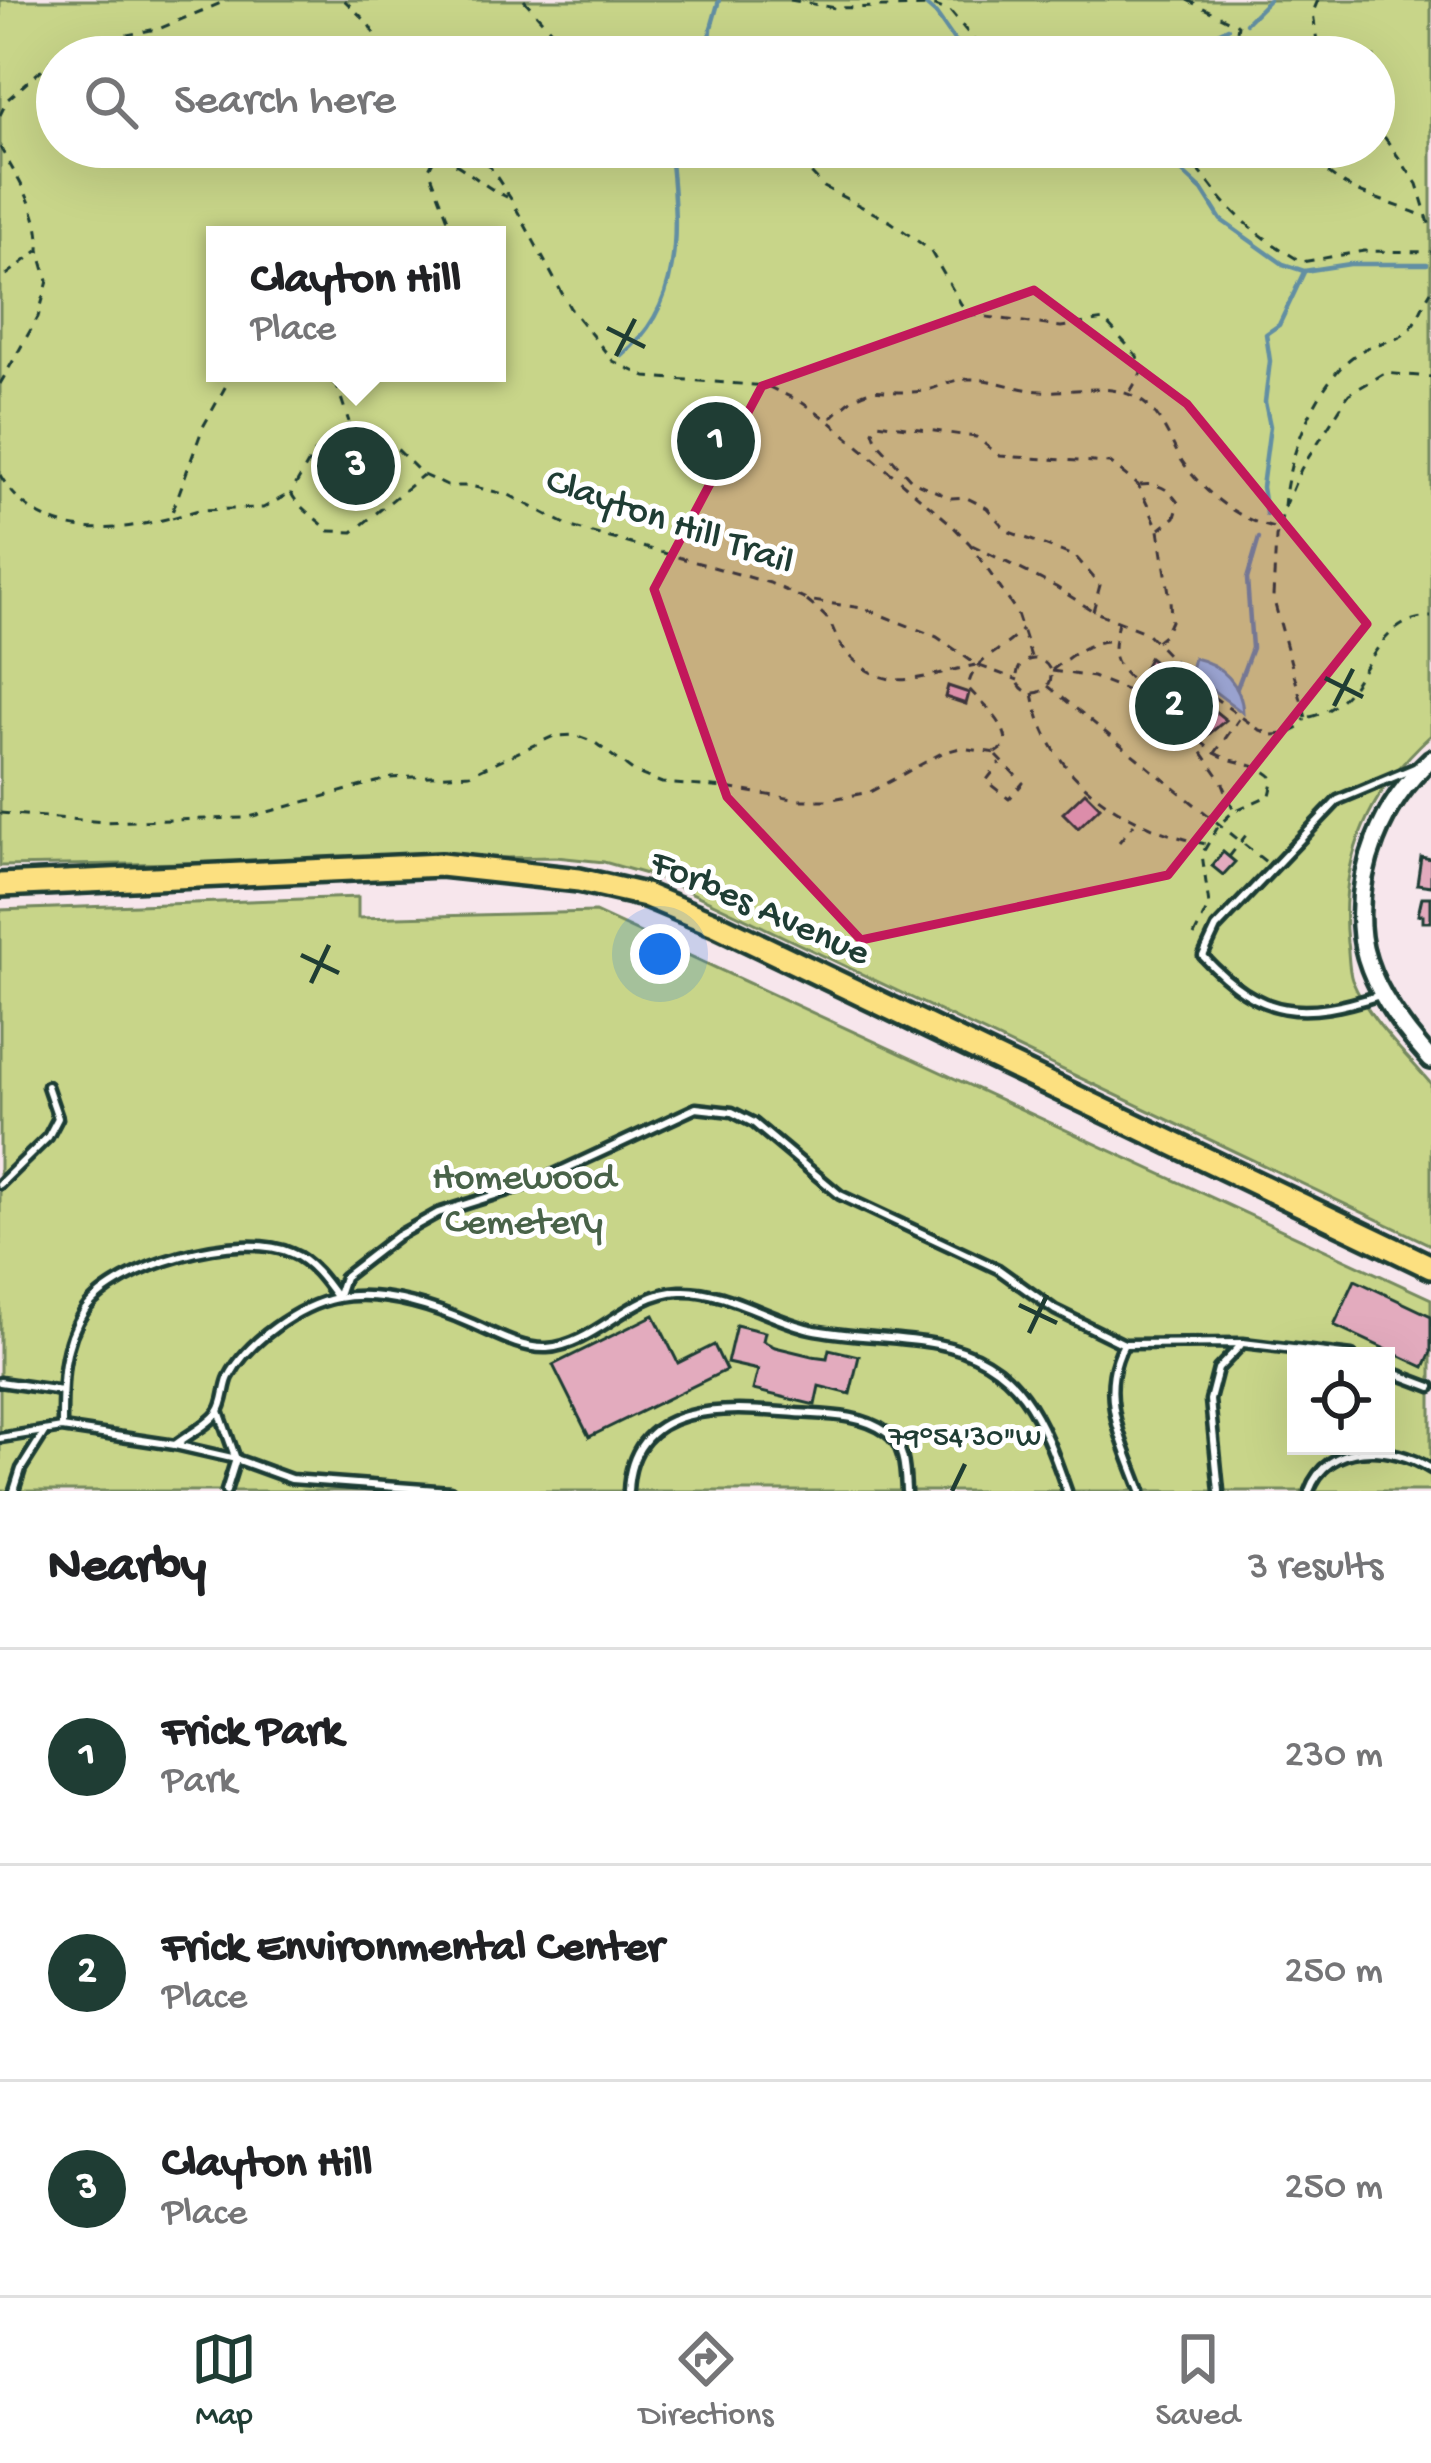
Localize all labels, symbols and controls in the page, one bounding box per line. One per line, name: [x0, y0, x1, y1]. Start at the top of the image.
search box: [36, 36, 1395, 168]
icon: search: [78, 69, 144, 135]
text: Search here: [174, 76, 396, 129]
popup: [206, 226, 506, 382]
text: Clayton Hill: [251, 255, 461, 308]
text: Place: [251, 308, 336, 354]
pin: 1: [677, 396, 755, 486]
pin: 3: [317, 421, 395, 511]
street label: Clayton Hill Trail: [539, 460, 799, 588]
pin: 2: [1135, 661, 1213, 751]
street label: Forbes Avenue: [641, 841, 877, 979]
your location: [630, 924, 690, 984]
park label: Homewood Cemetery: [432, 1157, 619, 1248]
map controls: [1287, 1347, 1395, 1455]
button: locate: [1287, 1347, 1395, 1455]
text: 79°54'30"W: [888, 1422, 1041, 1457]
text: Nearby: [48, 1539, 206, 1599]
text: 3 results: [1248, 1546, 1383, 1592]
text: Frick Park: [162, 1707, 343, 1760]
text: 1: [79, 1734, 95, 1780]
text: 230 m: [1285, 1734, 1383, 1780]
text: Park: [162, 1760, 236, 1806]
text: Frick Environmental Center: [162, 1923, 663, 1976]
text: 2: [77, 1950, 97, 1996]
text: 250 m: [1284, 1950, 1383, 1996]
text: Place: [162, 1976, 247, 2022]
text: Clayton Hill: [162, 2139, 372, 2192]
text: 3: [77, 2166, 97, 2212]
text: 250 m: [1284, 2166, 1383, 2212]
text: Place: [162, 2192, 247, 2238]
tab: Map: [191, 2326, 257, 2436]
tab: Directions: [639, 2326, 773, 2436]
tab: Saved: [1155, 2326, 1240, 2436]

